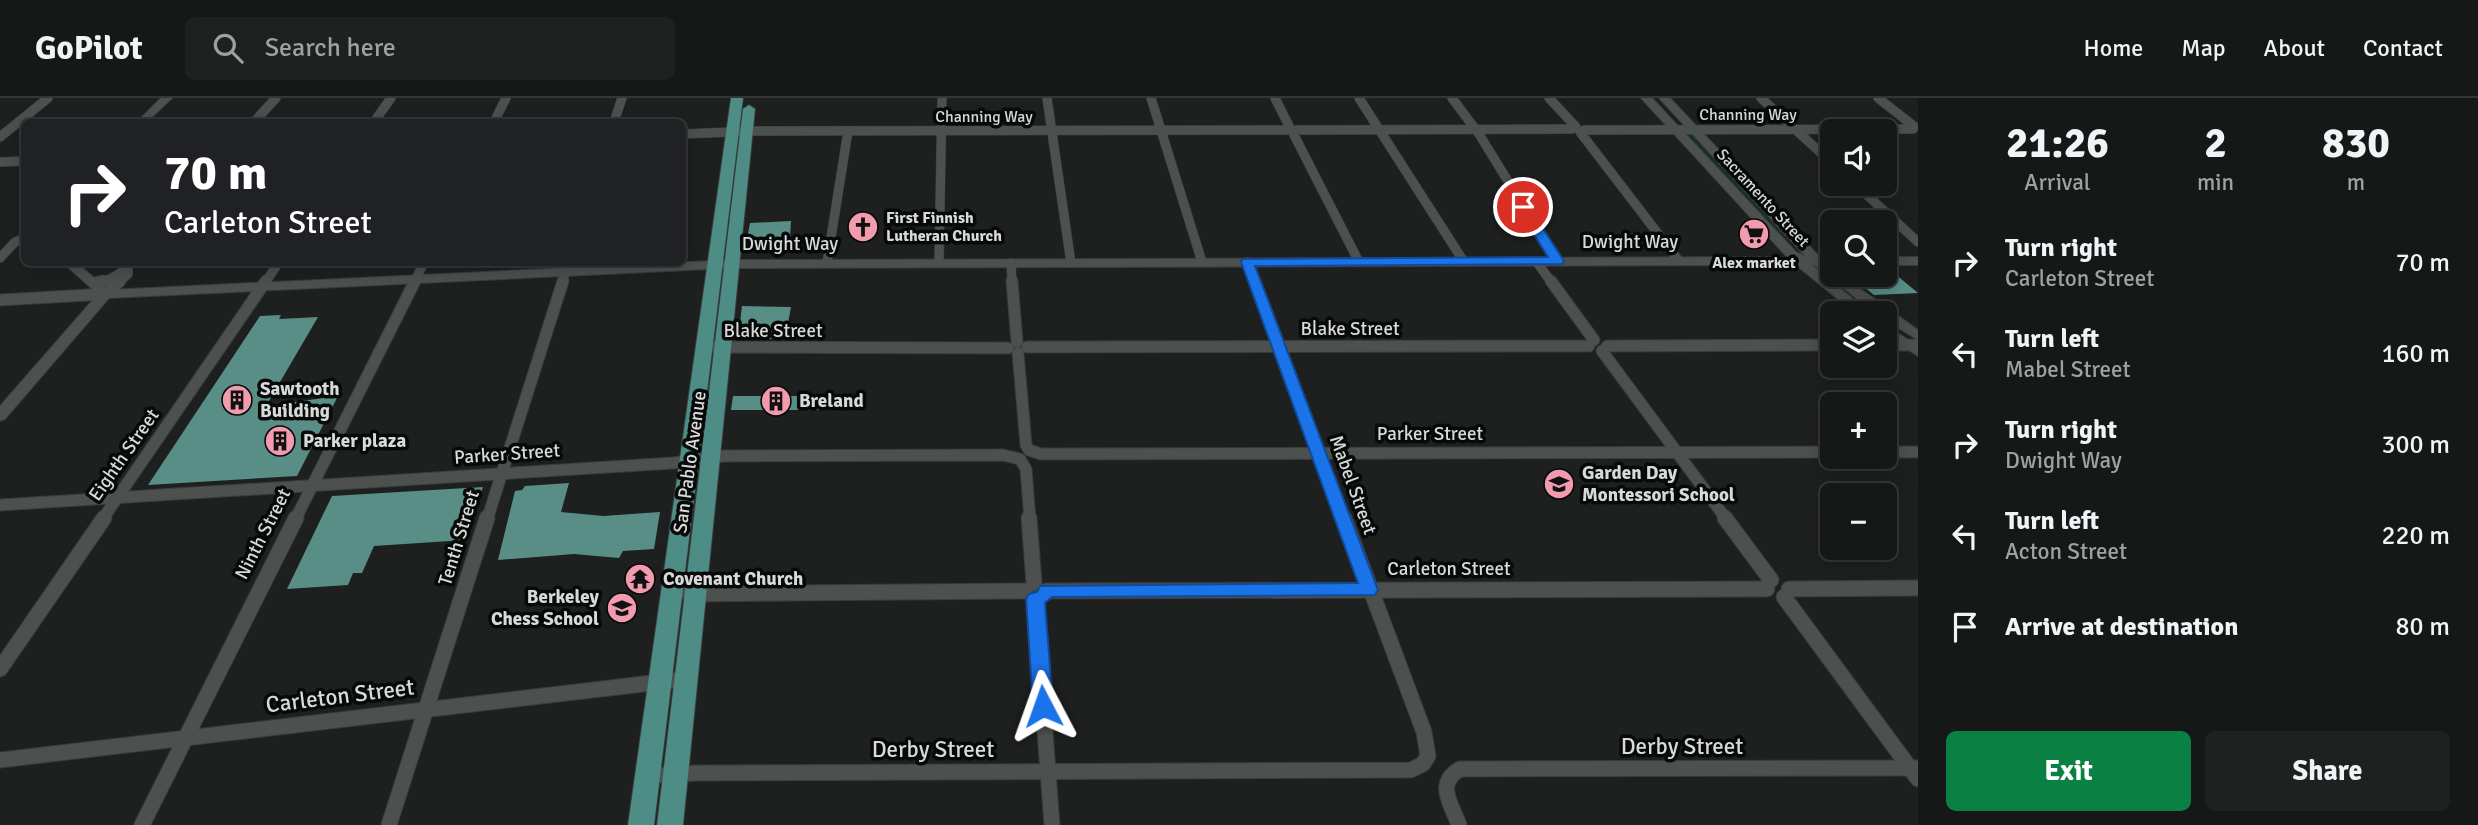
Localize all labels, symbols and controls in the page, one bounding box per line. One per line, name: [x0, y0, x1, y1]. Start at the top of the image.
search box: [185, 17, 675, 80]
text: GoPilot: [35, 28, 143, 69]
icon: search: [209, 29, 247, 67]
text: Search here: [265, 32, 396, 64]
text: Home: [2083, 33, 2143, 63]
text: Map: [2181, 33, 2226, 63]
text: About: [2264, 33, 2325, 63]
text: Contact: [2363, 33, 2443, 63]
street label: Channing Way: [1699, 105, 1797, 125]
street label: Channing Way: [935, 107, 1033, 127]
text: 21:26: [2006, 118, 2109, 169]
text: 2: [2204, 118, 2227, 169]
text: 830: [2322, 118, 2390, 169]
map controls: [1820, 119, 1897, 560]
button: sound: [1820, 119, 1897, 196]
text: 70 m: [164, 143, 267, 203]
street label: Sacramento Street: [1712, 145, 1814, 251]
icon: right: [49, 147, 140, 238]
text: Arrival: [2024, 168, 2091, 197]
text: min: [2197, 168, 2234, 197]
text: m: [2347, 168, 2365, 197]
pin: [1493, 177, 1553, 237]
icon: arrive: [1504, 188, 1542, 226]
text: Carleton Street: [164, 203, 372, 242]
place label: First Finnish Lutheran Church: [886, 208, 1002, 246]
church icon: First Finnish Lutheran Church: [846, 210, 880, 244]
button: search: [1820, 210, 1897, 287]
supermarket icon: Alex market: [1737, 217, 1771, 251]
street label: Dwight Way: [1582, 230, 1678, 254]
street label: Dwight Way: [742, 232, 838, 256]
text: Turn right: [2005, 232, 2117, 264]
icon: right: [1946, 244, 1984, 282]
text: 70 m: [2395, 247, 2450, 279]
place label: Alex market: [1712, 253, 1796, 273]
text: Carleton Street: [2005, 264, 2154, 293]
button: layers: [1820, 301, 1897, 378]
street label: Blake Street: [1300, 317, 1400, 341]
street label: Blake Street: [723, 319, 823, 343]
text: Turn left: [2005, 323, 2099, 355]
icon: left: [1946, 335, 1984, 373]
text: 160 m: [2381, 338, 2450, 370]
text: Mabel Street: [2005, 355, 2131, 384]
place label: Sawtooth Building: [260, 377, 339, 423]
building icon: Sawtooth Building: [220, 383, 254, 417]
building icon: Breland: [759, 384, 793, 418]
street label: San Pablo Avenue: [668, 389, 712, 535]
place label: Breland: [799, 389, 864, 413]
button: +: [1820, 392, 1897, 469]
street label: Eighth Street: [83, 404, 165, 506]
text: Turn right: [2005, 414, 2117, 446]
street label: Parker Street: [1377, 422, 1484, 446]
building icon: Parker plaza: [263, 424, 297, 458]
icon: right: [1946, 426, 1984, 464]
place label: Parker plaza: [303, 429, 406, 453]
text: 300 m: [2381, 429, 2450, 461]
street label: Mabel Street: [1324, 432, 1382, 538]
street label: Parker Street: [453, 438, 561, 470]
text: Dwight Way: [2005, 446, 2122, 475]
place label: Garden Day Montessori School: [1582, 461, 1735, 507]
school or university icon: Garden Day Montessori School: [1542, 467, 1576, 501]
button: −: [1820, 483, 1897, 560]
street label: Ninth Street: [230, 484, 296, 584]
street label: Tenth Street: [433, 487, 485, 589]
text: Turn left: [2005, 505, 2099, 537]
icon: left: [1946, 517, 1984, 555]
text: 220 m: [2381, 520, 2450, 552]
text: Acton Street: [2005, 537, 2127, 566]
street label: Carleton Street: [1387, 557, 1511, 581]
temple icon: Covenant Church: [623, 562, 657, 596]
place label: Covenant Church: [663, 567, 803, 591]
place label: Berkeley Chess School: [491, 585, 600, 631]
school or university icon: Berkeley Chess School: [605, 591, 639, 625]
icon: arrive: [1946, 608, 1984, 646]
text: Arrive at destination: [2005, 611, 2238, 643]
text: 80 m: [2395, 611, 2450, 643]
position arrow: [1006, 669, 1080, 743]
street label: Carleton Street: [264, 673, 416, 719]
button: Exit: [1946, 731, 2191, 811]
button: Share: [2205, 731, 2450, 811]
street label: Derby Street: [1621, 732, 1743, 761]
street label: Derby Street: [872, 735, 994, 764]

